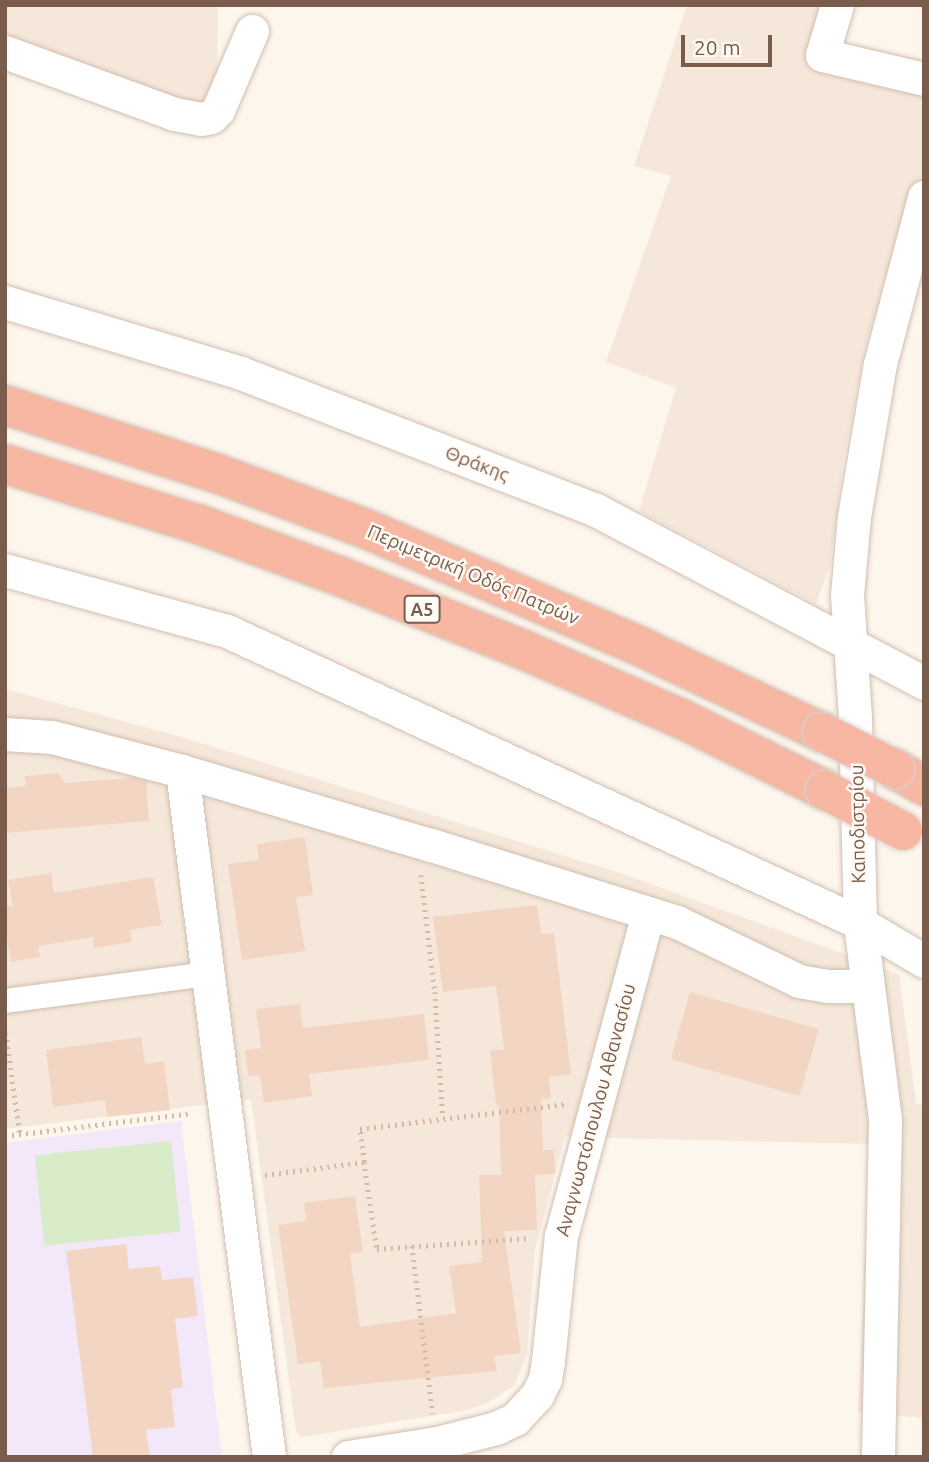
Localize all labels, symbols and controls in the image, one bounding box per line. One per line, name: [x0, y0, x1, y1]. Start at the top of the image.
scale bar: [684, 21, 775, 65]
text: 20 m: [694, 35, 741, 59]
street label: Θράκης: [442, 441, 512, 487]
street label: Περιμετρική Οδός Πατρών: [364, 520, 582, 630]
road number: Α5: [403, 594, 441, 624]
street label: Καποδιστρίου: [846, 764, 870, 884]
street label: Αναγνωστόπουλου Αθανασίου: [551, 981, 641, 1239]

